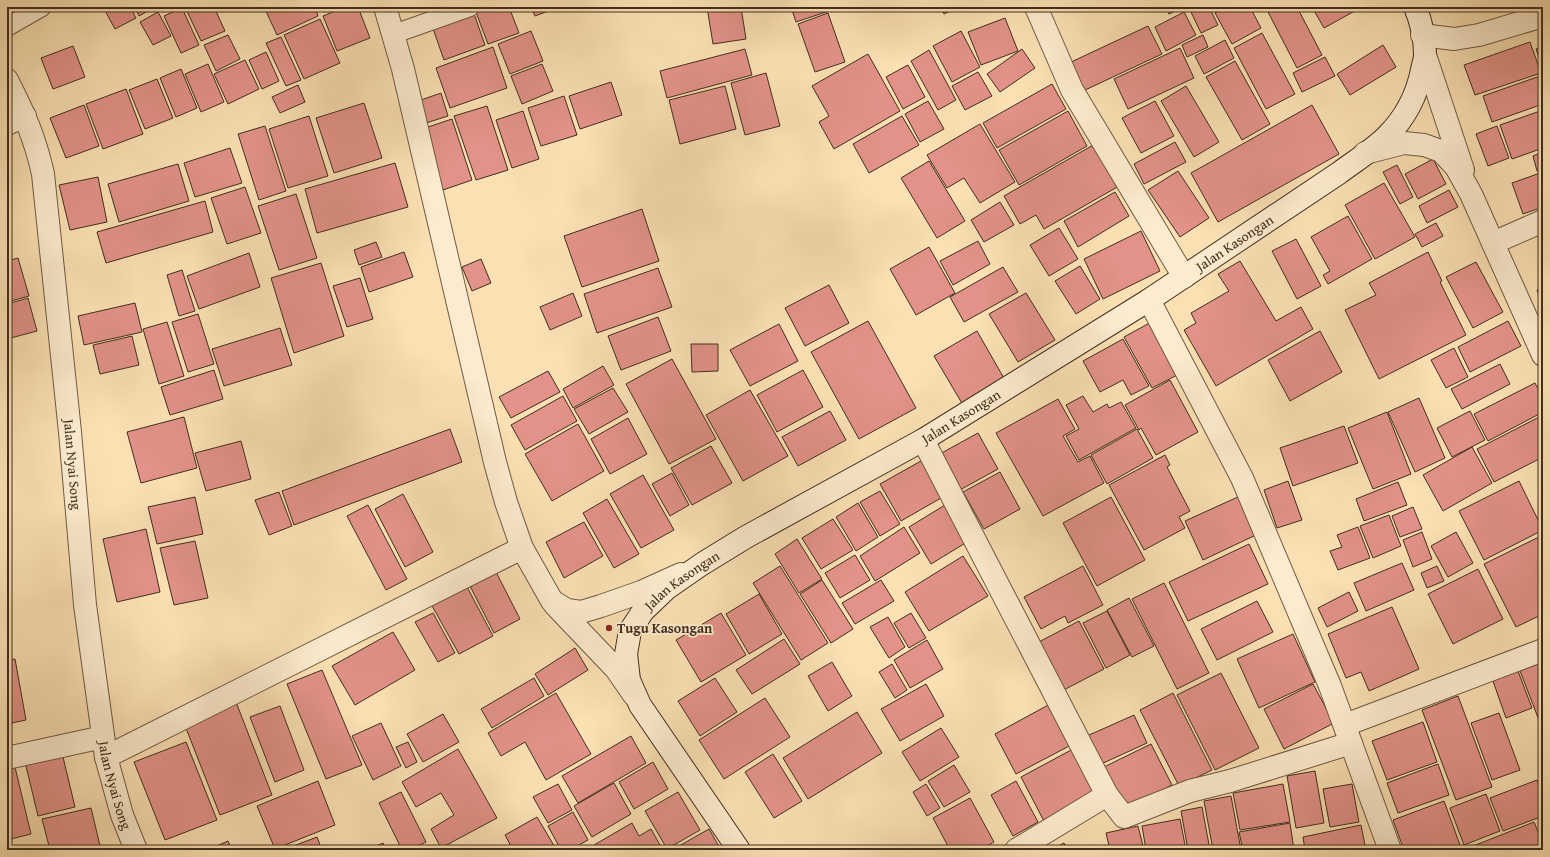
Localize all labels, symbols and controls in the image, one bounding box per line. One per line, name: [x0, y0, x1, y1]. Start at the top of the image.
street label: Jalan Kasongan: [1190, 210, 1277, 277]
street label: Jalan Kasongan: [916, 384, 1004, 450]
street label: Jalan Nyai Song: [59, 416, 87, 511]
street label: Jalan Kasongan: [638, 546, 723, 616]
place label: Tugu Kasongan: [617, 618, 713, 638]
marker: Tugu Kasongan: [604, 623, 614, 633]
street label: Jalan Nyai Song: [94, 738, 137, 833]

